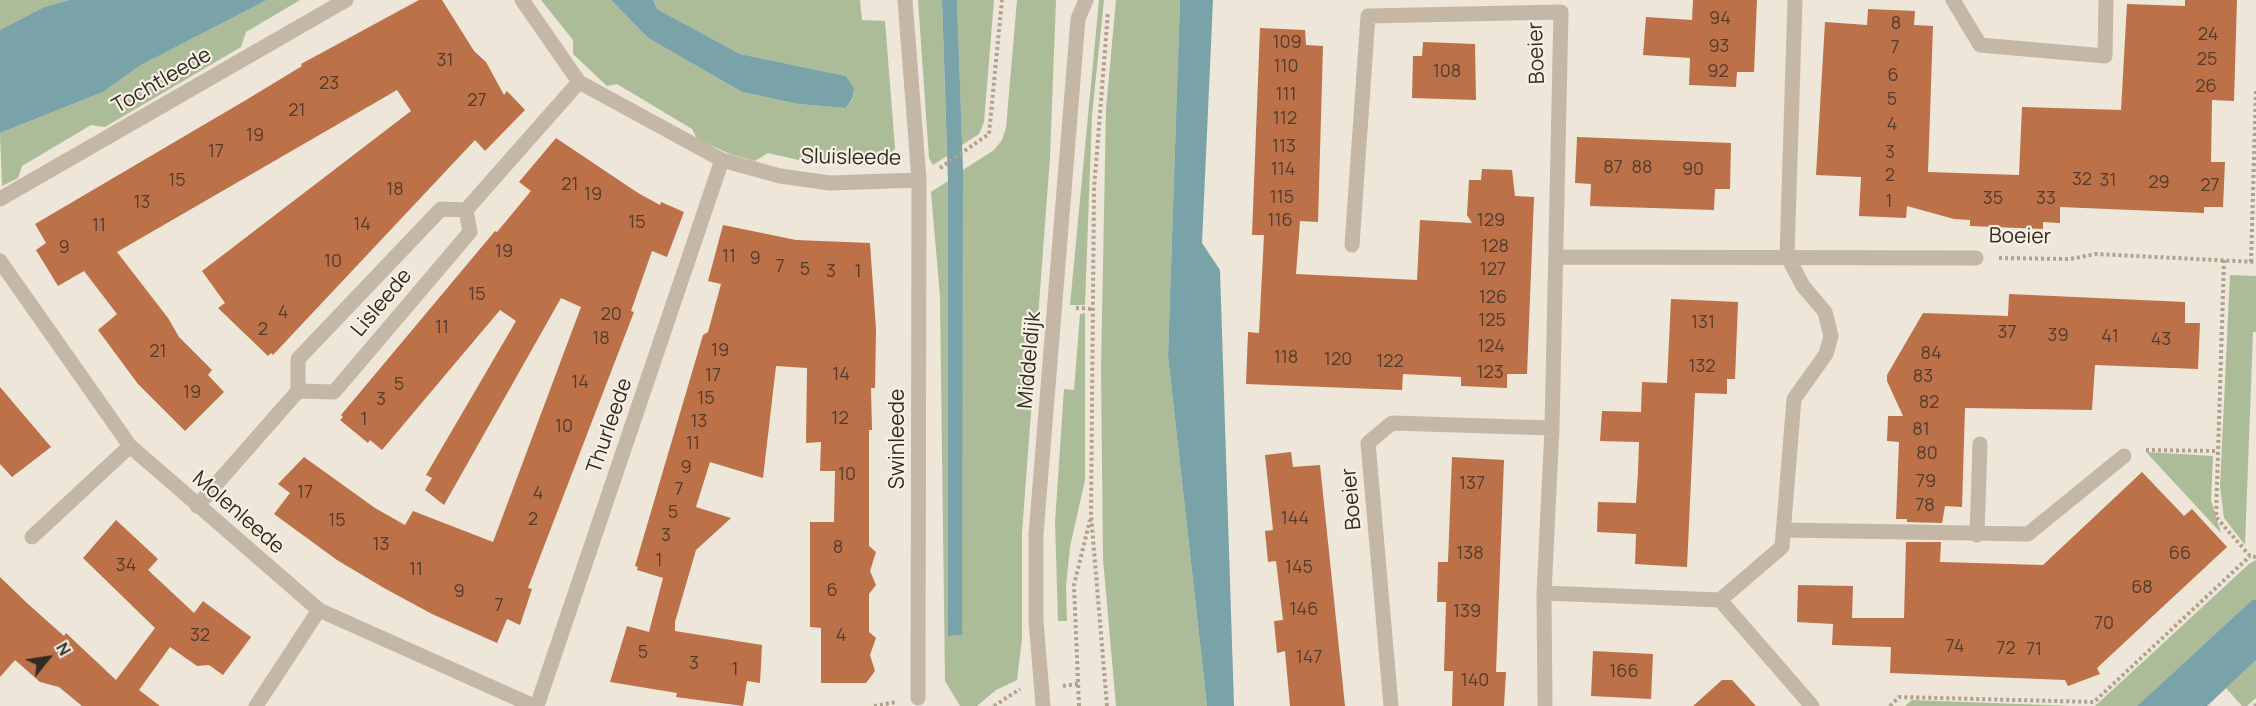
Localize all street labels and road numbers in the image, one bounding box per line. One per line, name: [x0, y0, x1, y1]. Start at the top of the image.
street label: Boeier: [1523, 21, 1551, 85]
street label: Tochtleede: [108, 43, 216, 119]
street label: Sluisleede: [801, 145, 901, 171]
street label: Boeier: [1989, 224, 2051, 250]
street label: Lisleede: [346, 264, 418, 342]
street label: Middeldijk: [1013, 310, 1047, 410]
street label: Thurleede: [582, 375, 638, 477]
street label: Swinleede: [885, 389, 911, 489]
street label: Molenleede: [187, 466, 289, 560]
street label: Boeier: [1337, 467, 1367, 531]

